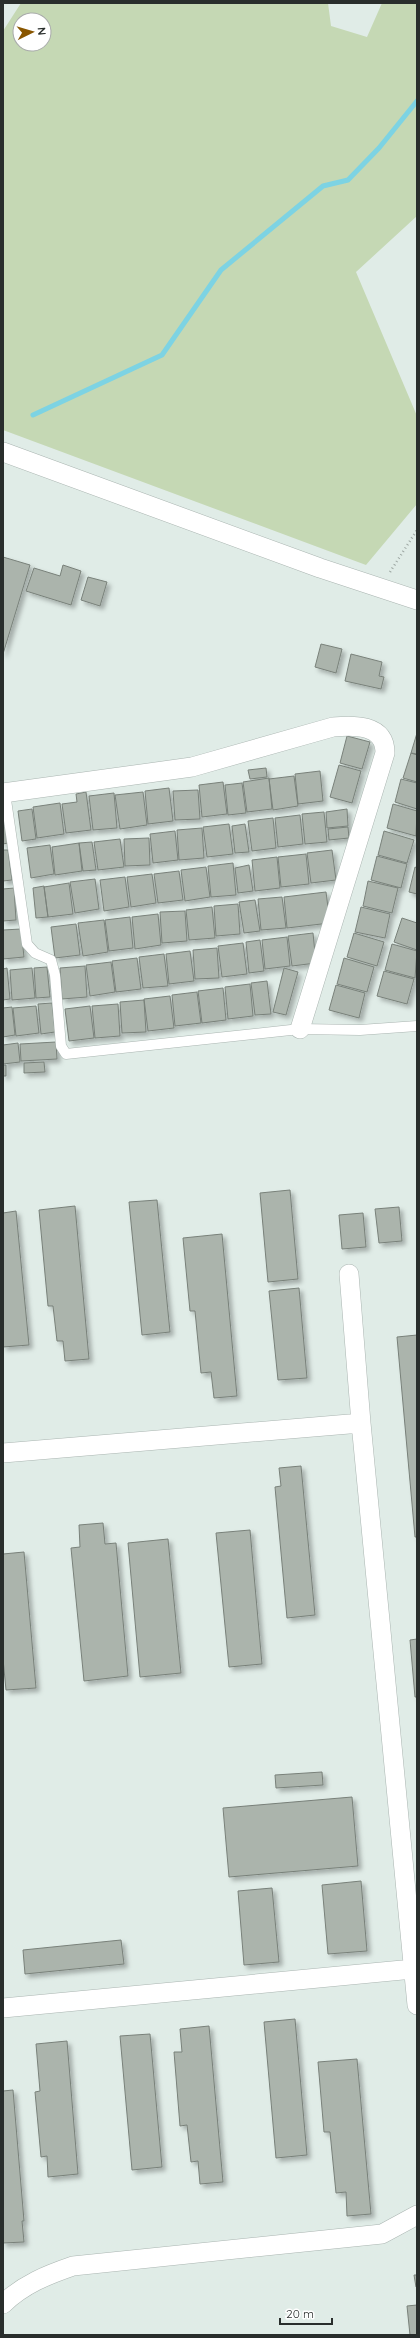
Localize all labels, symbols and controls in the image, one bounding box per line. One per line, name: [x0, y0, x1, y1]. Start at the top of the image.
north arrow: [12, 12, 52, 52]
text: N: [35, 26, 49, 36]
scale bar: [280, 2300, 332, 2326]
text: 20 m: [286, 2306, 314, 2321]

